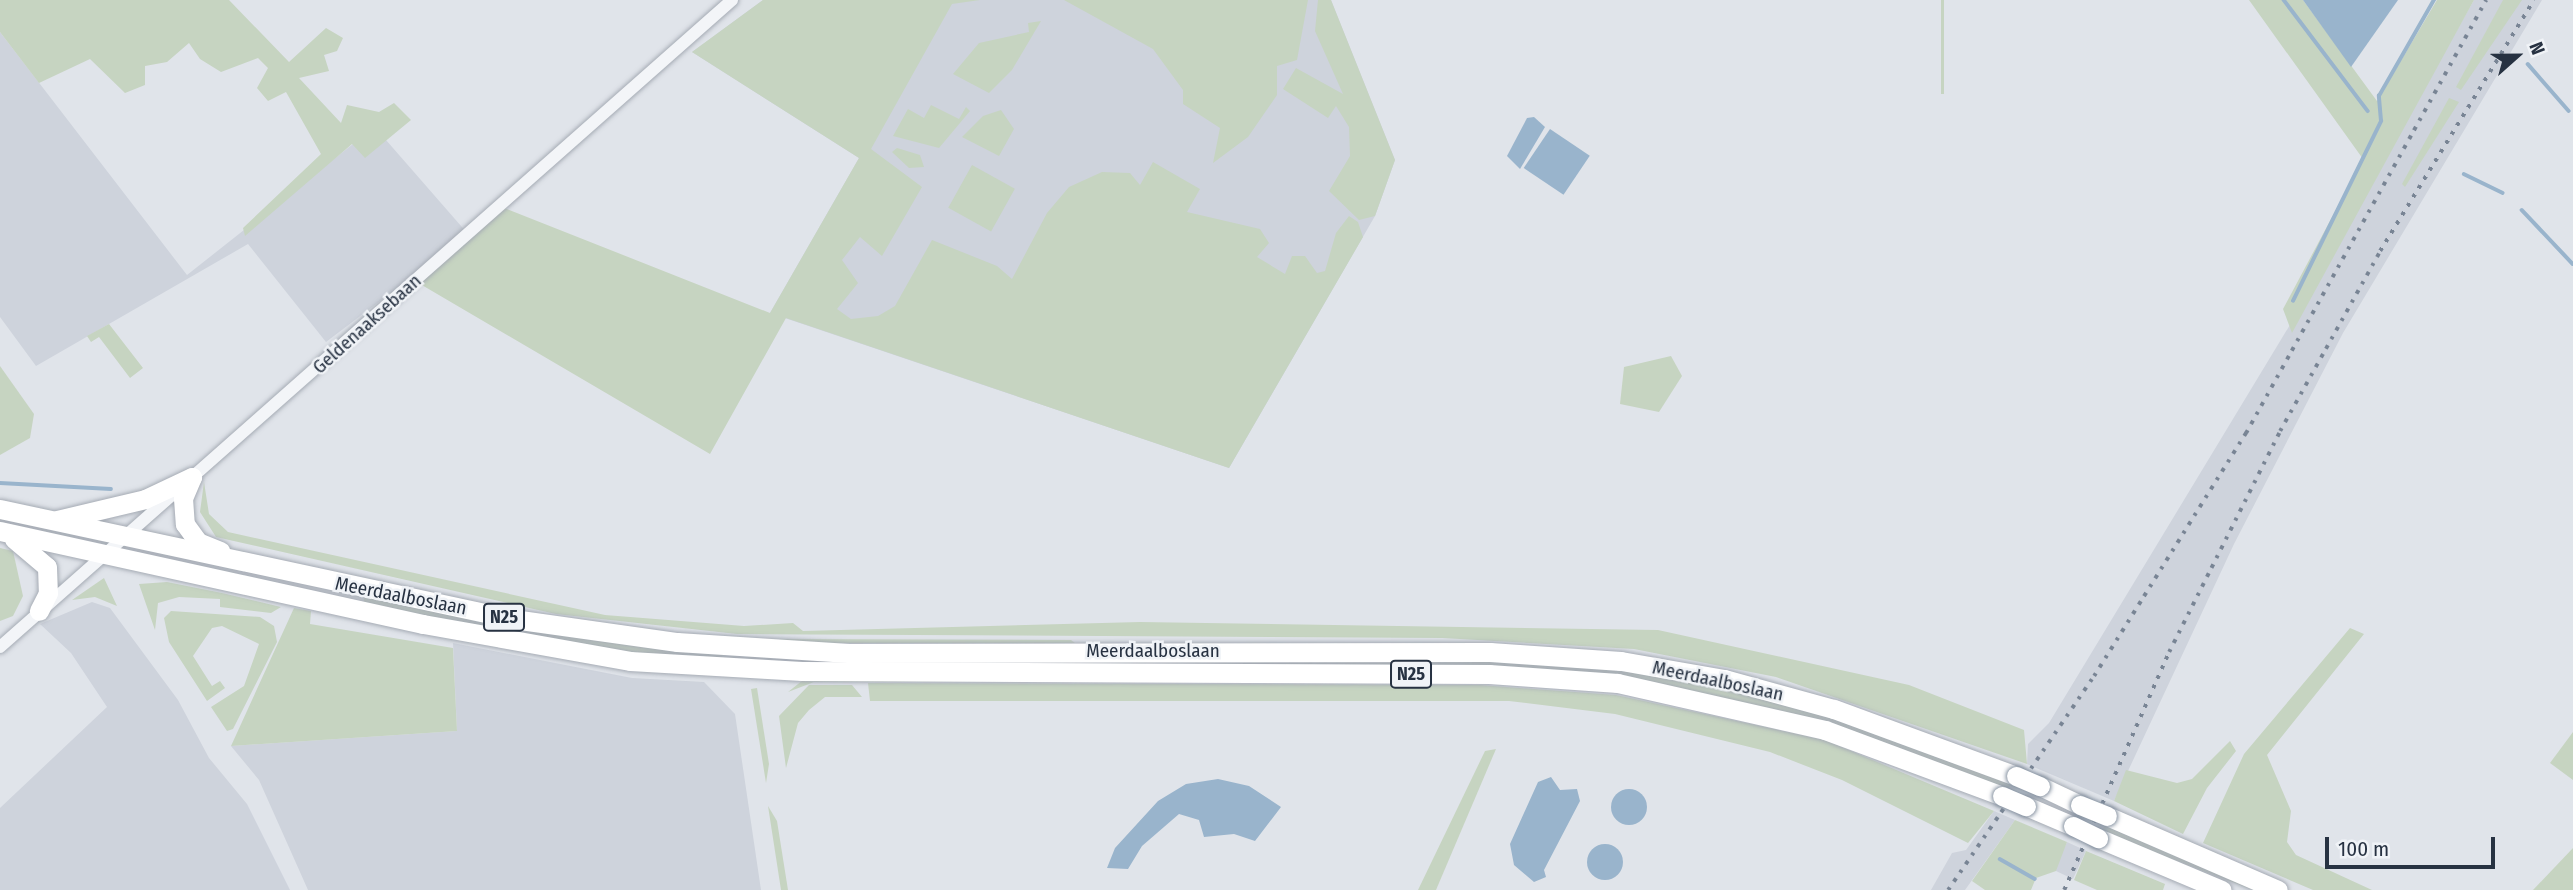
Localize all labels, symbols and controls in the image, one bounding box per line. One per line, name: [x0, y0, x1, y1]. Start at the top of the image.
north arrow: [2482, 21, 2552, 91]
text: N: [2524, 39, 2550, 58]
street label: Geldenaaksebaan: [308, 269, 426, 379]
street label: Meerdaalboslaan: [333, 572, 469, 620]
road number: N25: [483, 602, 525, 632]
street label: Meerdaalboslaan: [1086, 640, 1220, 662]
street label: Meerdaalboslaan: [1650, 656, 1786, 706]
road number: N25: [1390, 660, 1432, 688]
scale bar: [2328, 824, 2498, 868]
text: 100 m: [2338, 836, 2389, 862]

